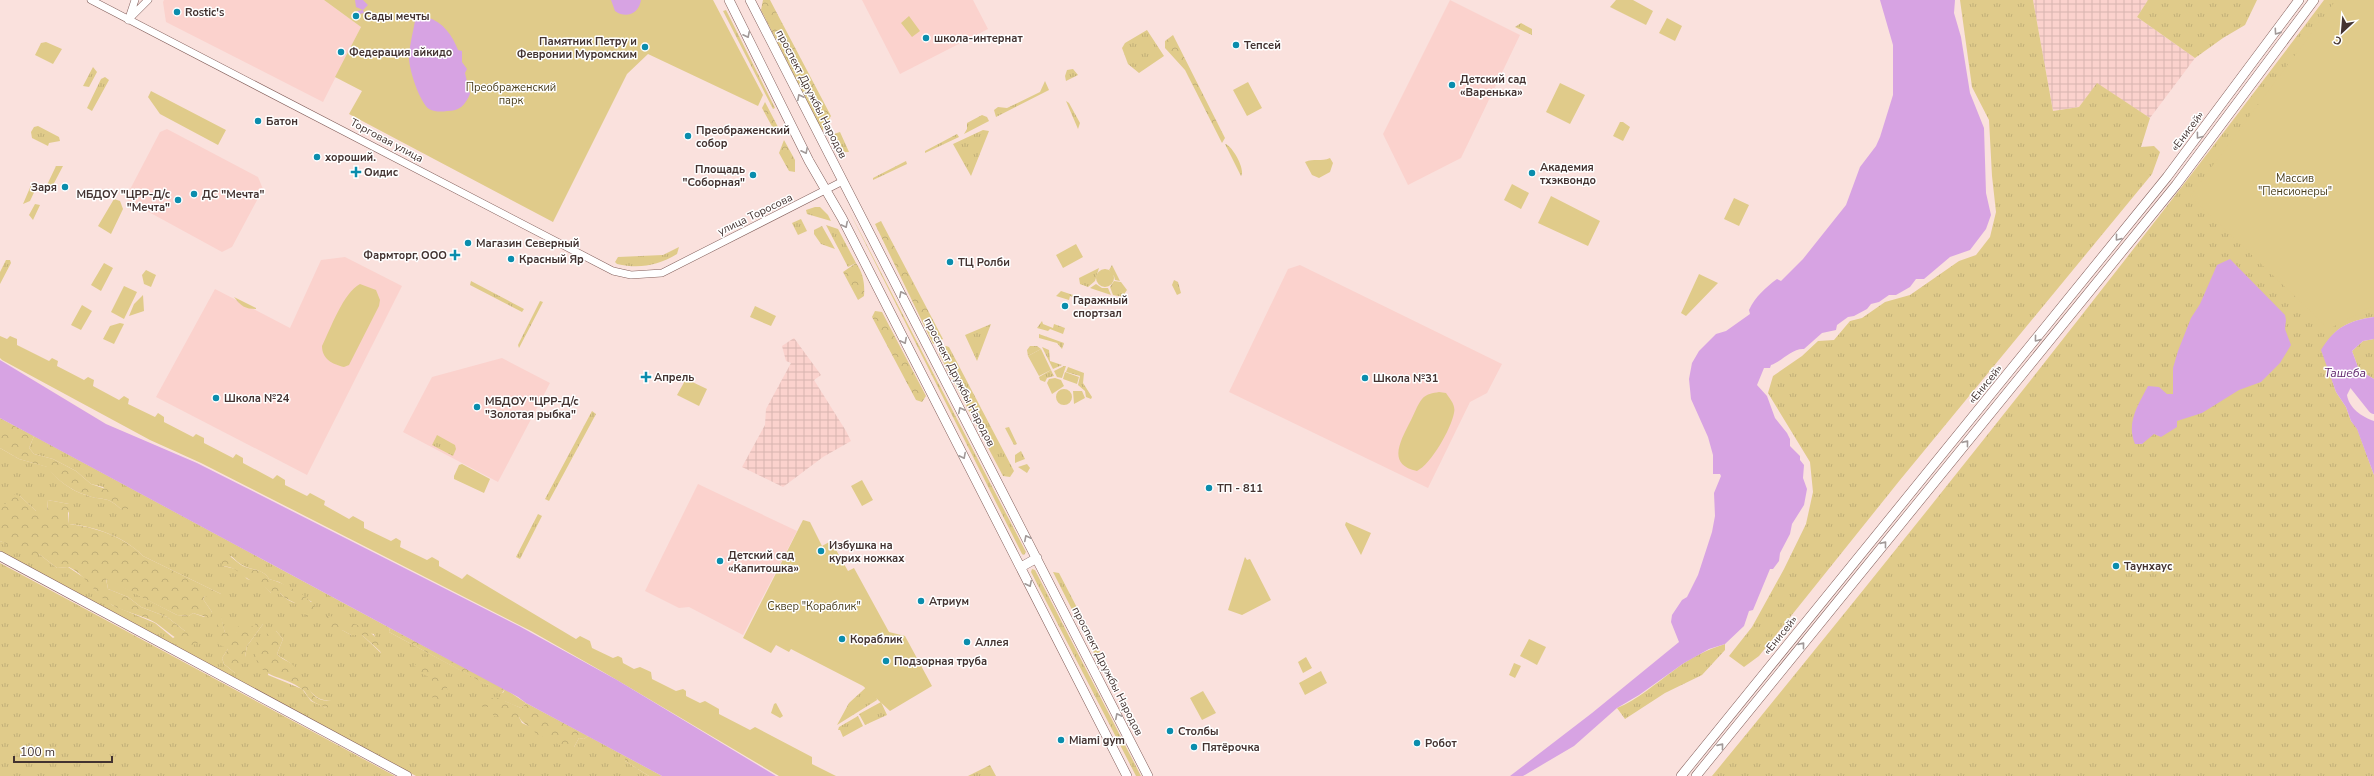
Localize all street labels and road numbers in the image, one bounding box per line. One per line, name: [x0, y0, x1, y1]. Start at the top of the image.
street label: проспект Дружбы Народов: [773, 27, 851, 161]
street label: «Енисей»: [2167, 108, 2207, 154]
street label: Торговая улица: [348, 115, 426, 166]
street label: улица Торосова: [715, 190, 795, 239]
street label: проспект Дружбы Народов: [921, 315, 999, 449]
street label: «Енисей»: [1965, 361, 2006, 407]
street label: проспект Дружбы Народов: [1069, 604, 1147, 738]
street label: «Енисей»: [1760, 612, 1801, 658]

